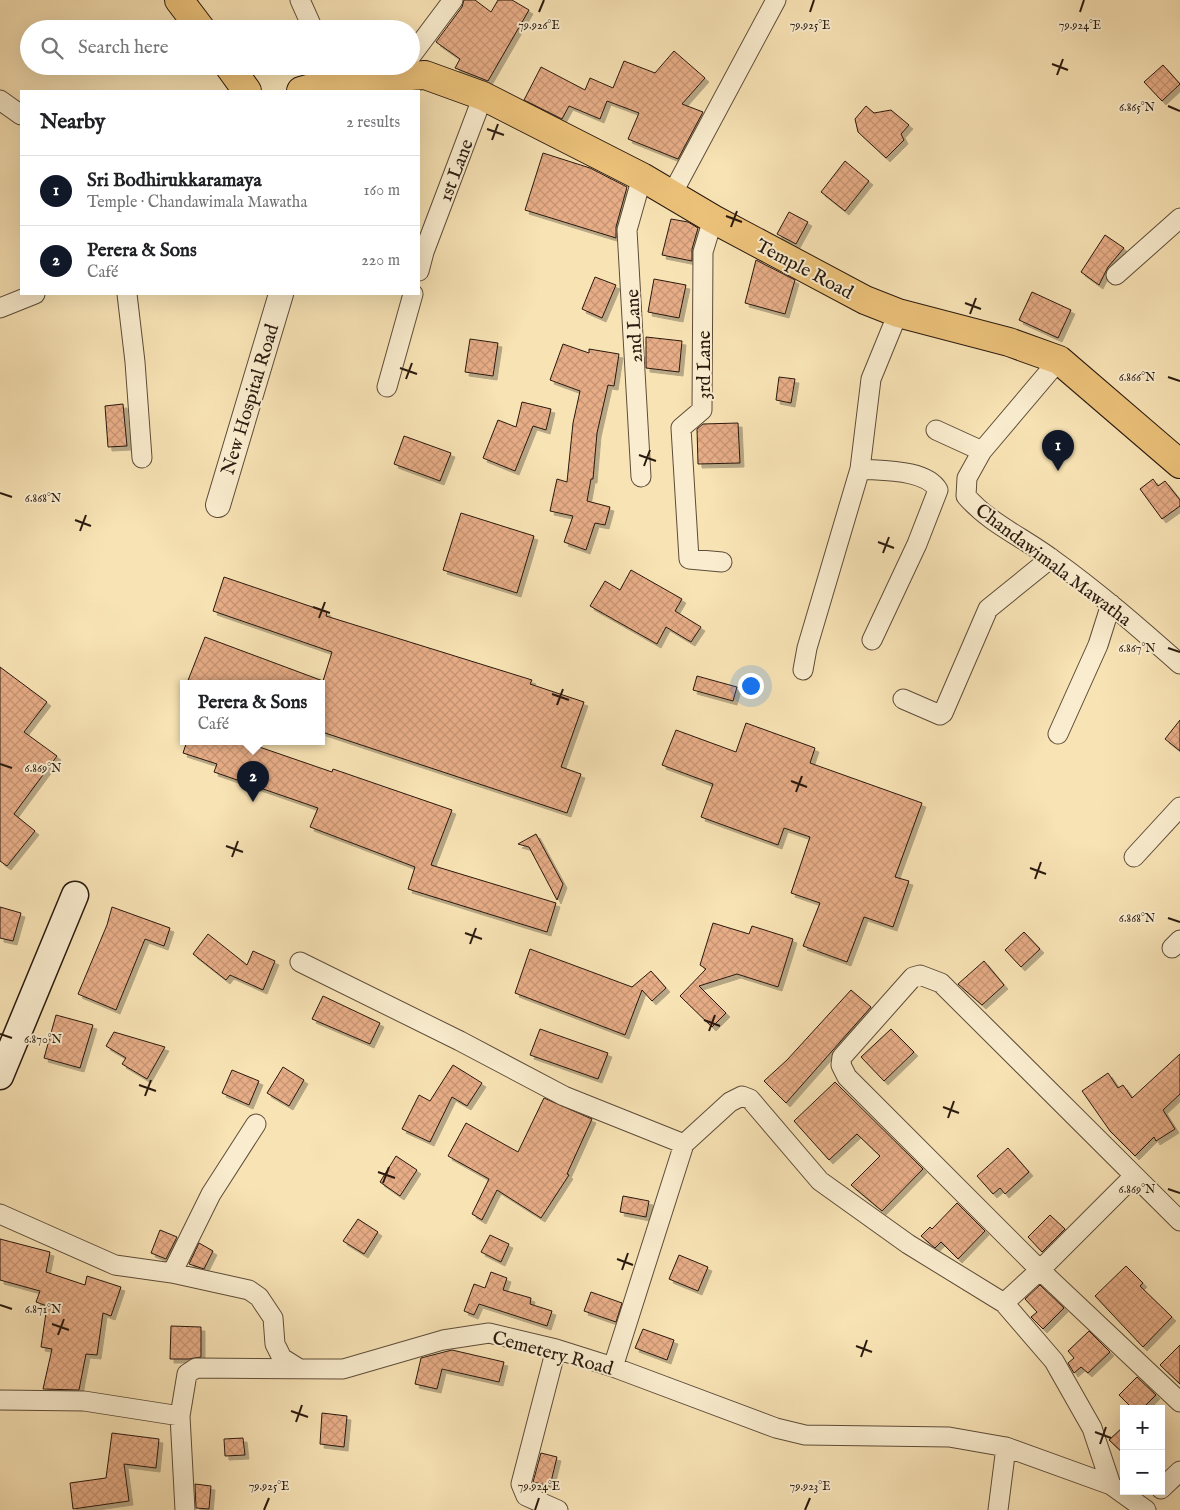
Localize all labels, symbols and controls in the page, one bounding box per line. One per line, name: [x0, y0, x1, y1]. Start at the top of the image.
text: 79.926°E: [518, 18, 560, 33]
text: 79.925°E: [790, 18, 830, 33]
text: 79.924°E: [1059, 18, 1101, 33]
search box: [20, 20, 420, 75]
icon: search: [38, 34, 66, 62]
text: Search here: [78, 36, 169, 60]
text: 6.865°N: [1119, 100, 1156, 115]
text: Nearby: [40, 109, 105, 136]
text: 2 results: [346, 113, 400, 133]
street label: 1st Lane: [434, 136, 480, 205]
text: Sri Bodhirukkaramaya: [87, 169, 262, 193]
text: 1: [53, 181, 59, 201]
text: 160 m: [364, 181, 400, 201]
text: Temple · Chandawimala Mawatha: [87, 193, 307, 213]
street label: Temple Road: [751, 234, 858, 306]
text: Perera & Sons: [87, 239, 197, 263]
text: 2: [52, 251, 60, 271]
text: 220 m: [361, 251, 400, 271]
text: Café: [87, 263, 118, 283]
street label: 2nd Lane: [621, 288, 649, 363]
street label: New Hospital Road: [217, 320, 286, 478]
street label: 3rd Lane: [693, 330, 717, 399]
text: 6.866°N: [1119, 370, 1156, 385]
pin: 1: [1042, 430, 1074, 471]
text: 6.868°N: [25, 491, 62, 506]
street label: Chandawimala Mawatha: [970, 499, 1136, 633]
text: 6.867°N: [1118, 641, 1156, 656]
your location: [738, 673, 764, 699]
popup: [180, 680, 325, 745]
text: Perera & Sons: [198, 691, 307, 715]
text: Café: [198, 715, 229, 735]
text: 6.869°N: [25, 761, 62, 776]
pin: 2: [237, 761, 269, 802]
text: 6.868°N: [1119, 911, 1156, 926]
text: 6.870°N: [24, 1032, 63, 1047]
text: 6.869°N: [1119, 1182, 1156, 1197]
text: 6.871°N: [25, 1302, 62, 1317]
street label: Cemetery Road: [489, 1326, 616, 1382]
map controls: [1120, 1405, 1165, 1495]
button: +: [1120, 1405, 1165, 1450]
button: −: [1120, 1450, 1165, 1495]
text: 79.925°E: [249, 1479, 289, 1494]
text: 79.924°E: [518, 1479, 560, 1494]
text: 79.923°E: [790, 1479, 830, 1494]

